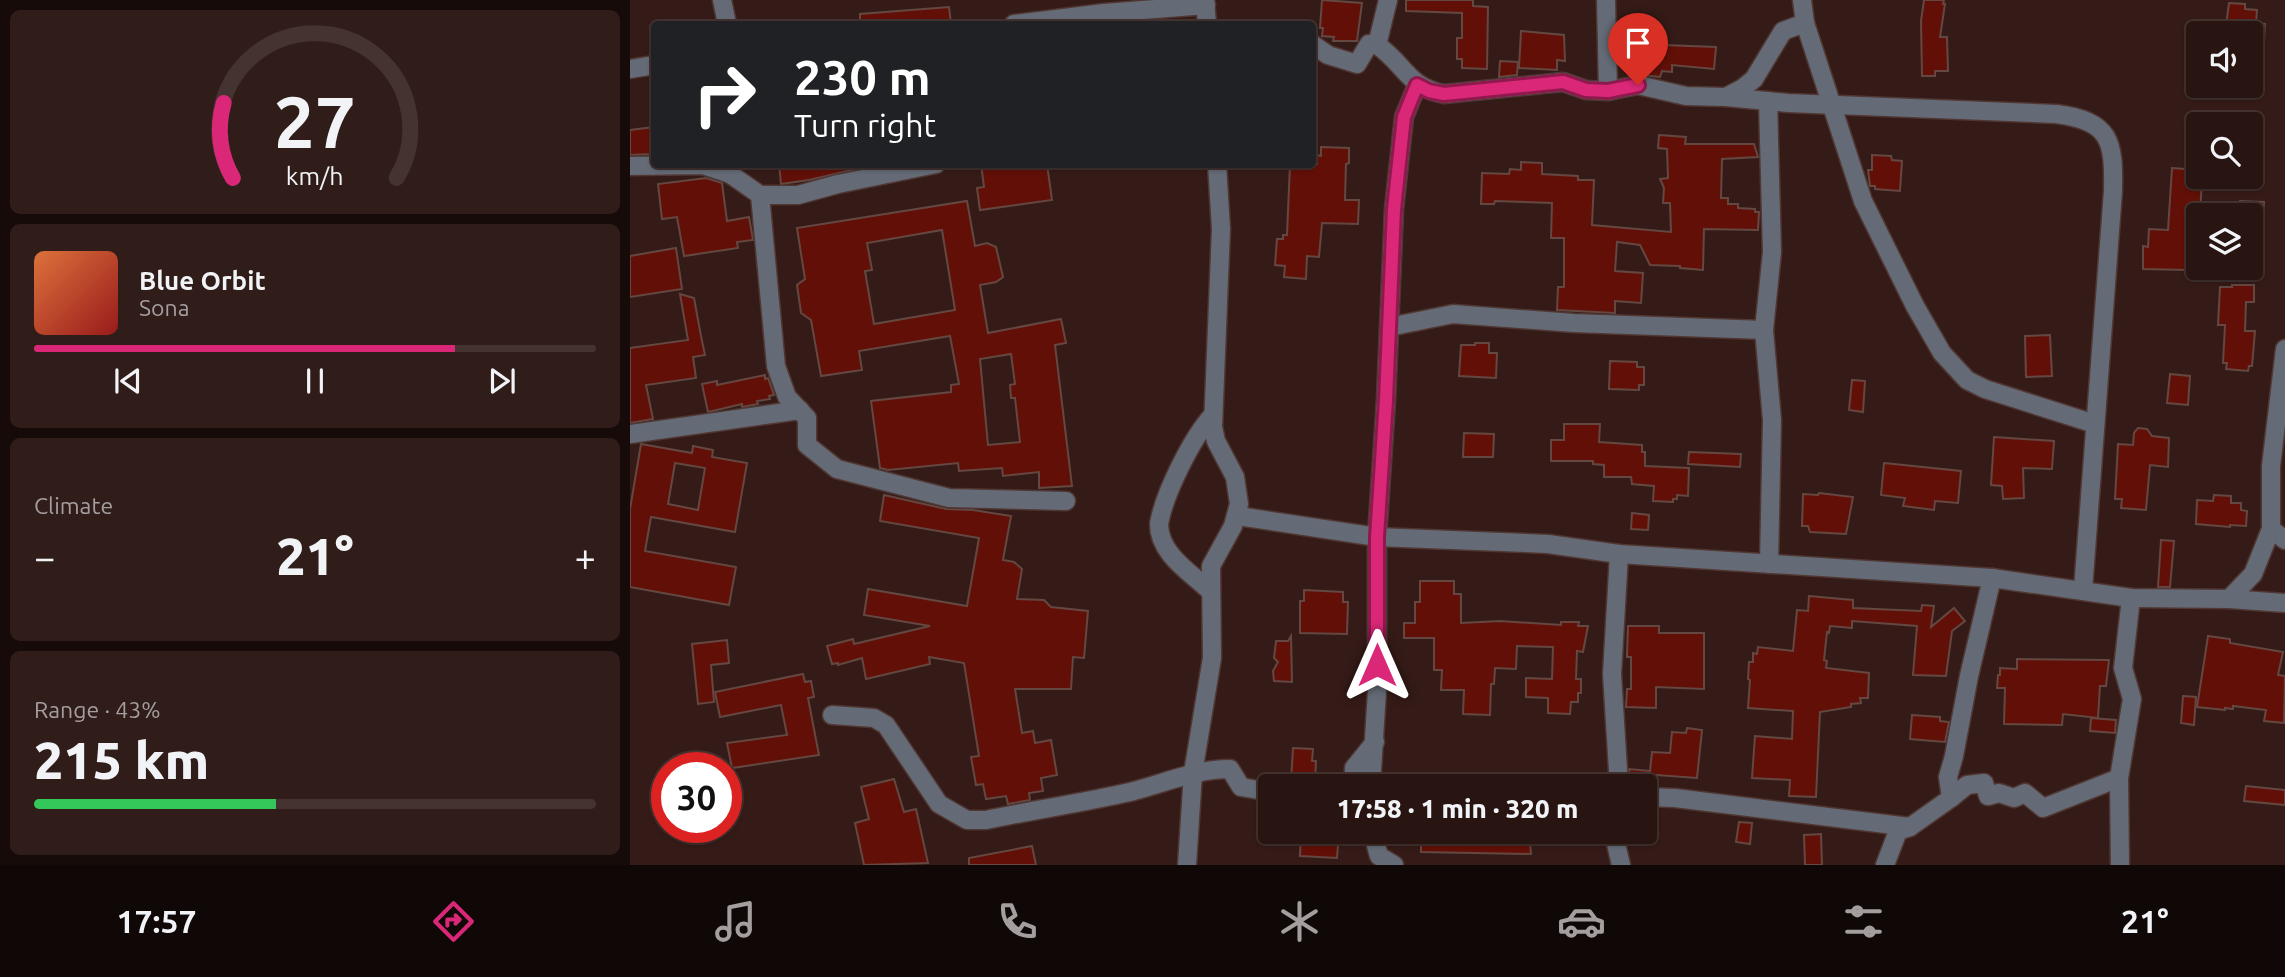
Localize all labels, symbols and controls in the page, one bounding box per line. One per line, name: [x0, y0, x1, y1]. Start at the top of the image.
pin: [1608, 13, 1668, 85]
map controls: [2186, 21, 2263, 280]
button: sound: [2186, 21, 2263, 98]
icon: arrive: [1619, 24, 1657, 62]
icon: right: [679, 49, 770, 140]
text: 230 m: [794, 49, 931, 104]
text: 27: [274, 80, 356, 162]
text: Turn right: [794, 107, 936, 143]
button: search: [2186, 112, 2263, 189]
text: km/h: [286, 162, 344, 190]
button: layers: [2186, 203, 2263, 280]
text: Blue Orbit: [139, 266, 266, 295]
text: Sona: [139, 295, 189, 320]
icon: previous: [109, 362, 147, 400]
icon: pause: [296, 362, 334, 400]
icon: next: [483, 362, 521, 400]
text: Climate: [34, 493, 113, 518]
text: 21°: [276, 527, 354, 585]
text: −: [34, 536, 55, 578]
text: +: [575, 536, 596, 578]
position arrow: [1340, 628, 1414, 702]
text: Range · 43%: [34, 697, 161, 722]
text: 215 km: [34, 731, 209, 789]
speed limit sign: 30: [651, 752, 742, 843]
text: 17:58 · 1 min · 320 m: [1337, 794, 1578, 823]
icon: directions: [429, 897, 478, 946]
icon: music: [711, 897, 760, 946]
icon: phone: [993, 897, 1042, 946]
icon: climate: [1275, 897, 1324, 946]
icon: car: [1557, 897, 1606, 946]
icon: filters: [1839, 897, 1888, 946]
text: 17:57: [116, 903, 197, 939]
text: 21°: [2121, 903, 2169, 939]

